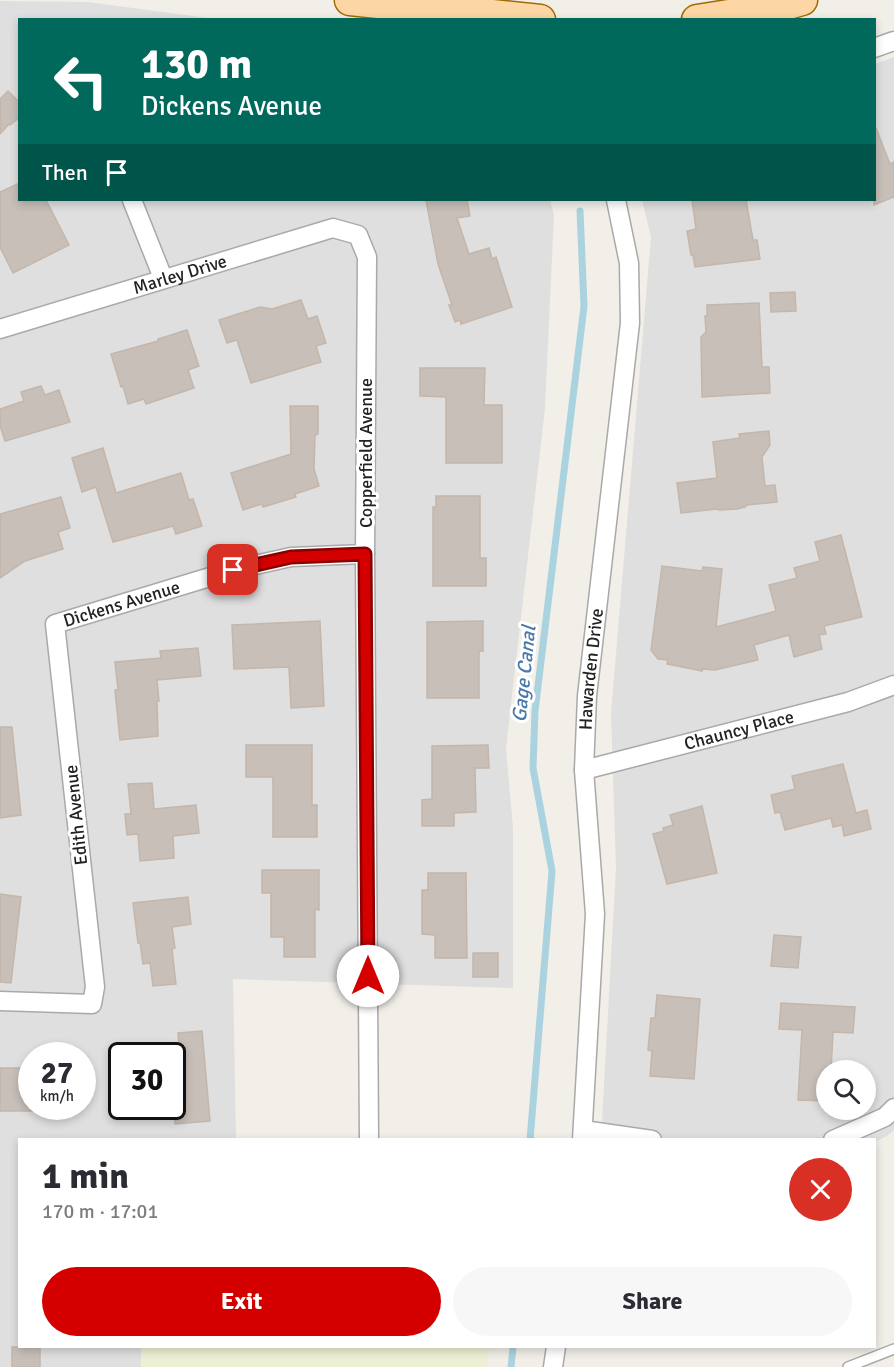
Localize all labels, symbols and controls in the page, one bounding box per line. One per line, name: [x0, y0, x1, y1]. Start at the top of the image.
text: 130 m: [141, 39, 252, 90]
icon: left: [42, 42, 120, 120]
text: Dickens Avenue: [141, 90, 322, 123]
icon: arrive: [100, 156, 133, 189]
text: Then: [42, 159, 88, 186]
street label: Marley Drive: [130, 250, 229, 299]
street label: Copperfield Avenue: [355, 378, 377, 528]
pin: [207, 544, 258, 595]
icon: arrive: [216, 553, 249, 586]
street label: Dickens Avenue: [61, 576, 182, 632]
street label: Hawarden Drive: [575, 607, 608, 730]
water label: Gage Canal: [507, 622, 542, 723]
street label: Chauncy Place: [682, 705, 796, 755]
street label: Edith Avenue: [60, 764, 92, 866]
position arrow: [336, 944, 400, 1008]
speed limit sign: 30: [108, 1042, 186, 1120]
text: 27: [41, 1055, 73, 1092]
map controls: [816, 1060, 876, 1120]
button: search: [816, 1060, 876, 1120]
text: km/h: [40, 1087, 74, 1105]
text: 1 min: [42, 1154, 129, 1199]
button: close: [789, 1158, 852, 1221]
text: 170 m · 17:01: [42, 1199, 158, 1224]
button: Exit: [42, 1267, 441, 1336]
button: Share: [453, 1267, 852, 1336]

